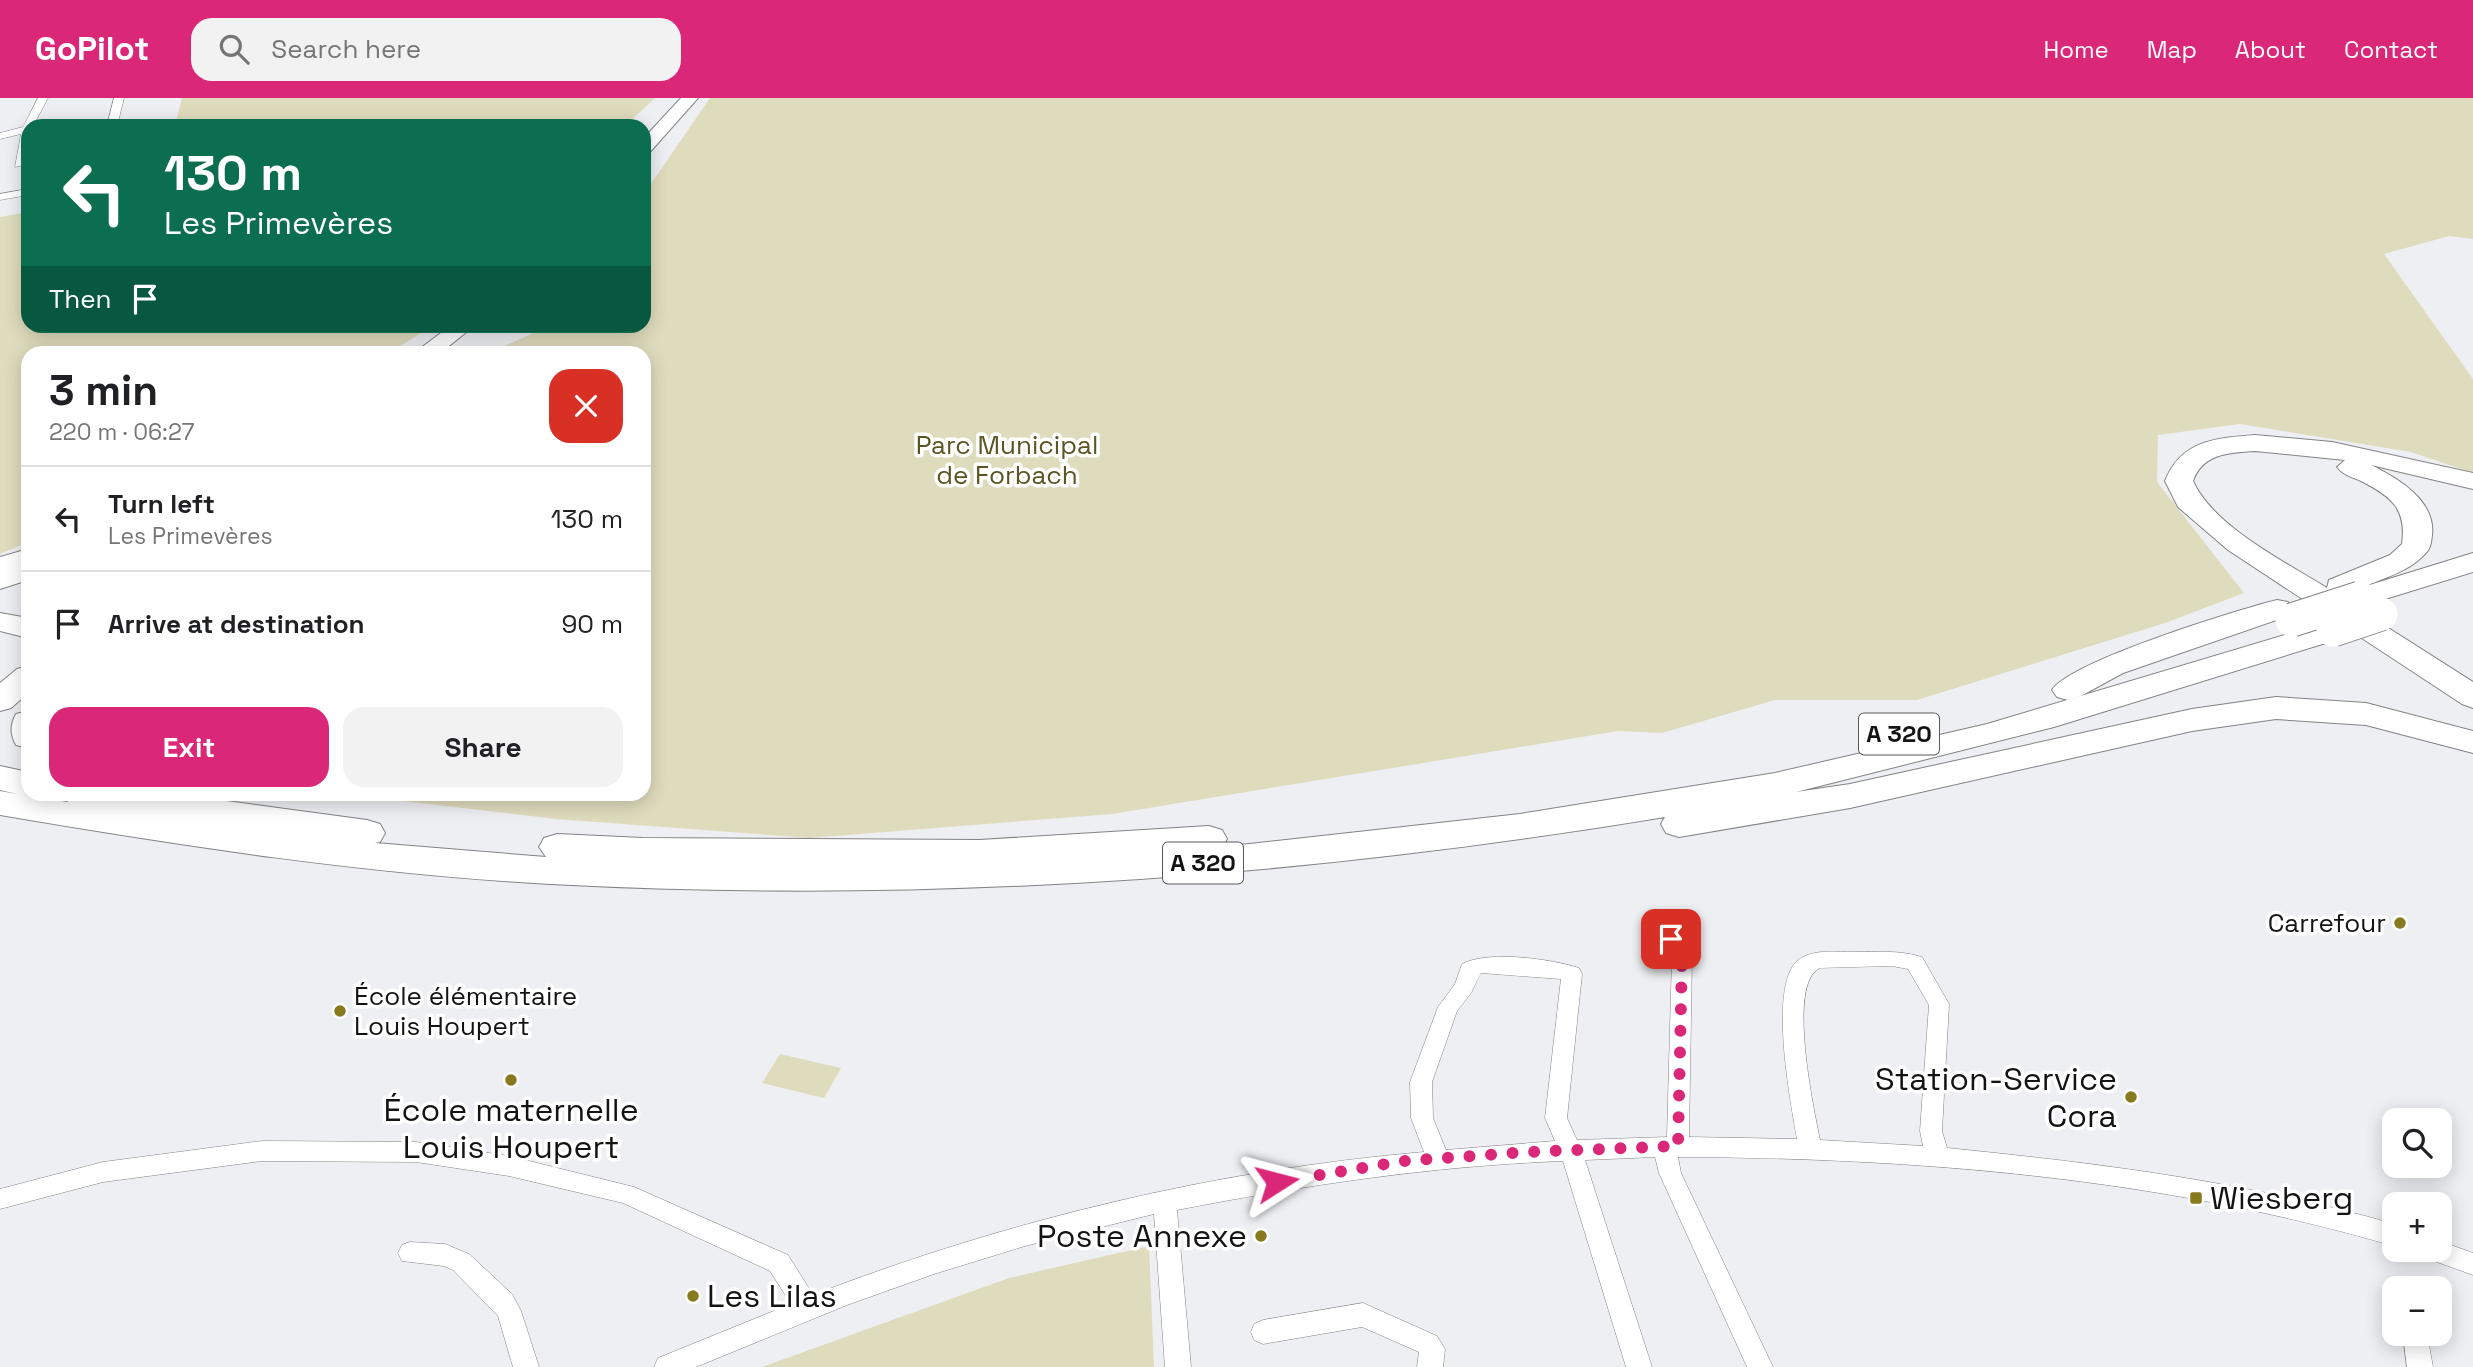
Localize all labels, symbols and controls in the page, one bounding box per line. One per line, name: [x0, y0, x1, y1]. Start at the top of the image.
search box: [191, 18, 681, 81]
text: GoPilot: [35, 28, 149, 70]
icon: search: [215, 30, 253, 68]
text: Search here: [271, 32, 421, 66]
text: Home: [2043, 34, 2109, 65]
text: Map: [2147, 34, 2197, 65]
text: About: [2235, 34, 2306, 65]
text: Contact: [2344, 34, 2438, 65]
text: 130 m: [164, 142, 302, 204]
icon: left: [49, 147, 140, 238]
text: Les Primevères: [164, 203, 393, 243]
icon: arrive: [126, 280, 164, 318]
text: Then: [49, 282, 112, 316]
text: 3 min: [49, 364, 158, 417]
button: close: [549, 369, 623, 443]
text: 220 m · 06:27: [49, 417, 195, 447]
park label: Parc Municipal de Forbach: [916, 428, 1098, 492]
text: Turn left: [108, 487, 215, 521]
icon: left: [49, 500, 87, 538]
text: 130 m: [551, 502, 623, 536]
text: Les Primevères: [108, 521, 273, 551]
icon: arrive: [49, 605, 87, 643]
text: Arrive at destination: [108, 607, 365, 641]
text: 90 m: [561, 607, 623, 641]
button: Exit: [49, 707, 329, 787]
button: Share: [343, 707, 623, 787]
road number: A 320: [1859, 714, 1939, 754]
road number: A 320: [1163, 842, 1243, 884]
place label: Carrefour: [2268, 906, 2386, 940]
pin: [1641, 909, 1701, 969]
marker: Carrefour: [2392, 915, 2408, 931]
icon: arrive: [1652, 920, 1690, 958]
place label: École élémentaire Louis Houpert: [354, 979, 577, 1043]
marker: École élémentaire Louis Houpert: [332, 1003, 348, 1019]
place label: Station-Service Cora: [1875, 1059, 2117, 1136]
marker: École maternelle Louis Houpert: [503, 1072, 519, 1088]
marker: Station-Service Cora: [2123, 1089, 2139, 1105]
place label: École maternelle Louis Houpert: [383, 1090, 639, 1167]
map controls: [2382, 1108, 2452, 1346]
button: search: [2382, 1108, 2452, 1178]
position arrow: [1240, 1145, 1314, 1219]
place label: Wiesberg: [2210, 1178, 2353, 1218]
marker: Wiesberg: [2188, 1190, 2204, 1206]
button: +: [2382, 1192, 2452, 1262]
place label: Poste Annexe: [1037, 1216, 1247, 1256]
marker: Poste Annexe: [1253, 1228, 1269, 1244]
place label: Les Lilas: [707, 1276, 837, 1316]
button: −: [2382, 1276, 2452, 1346]
marker: Les Lilas: [685, 1288, 701, 1304]

